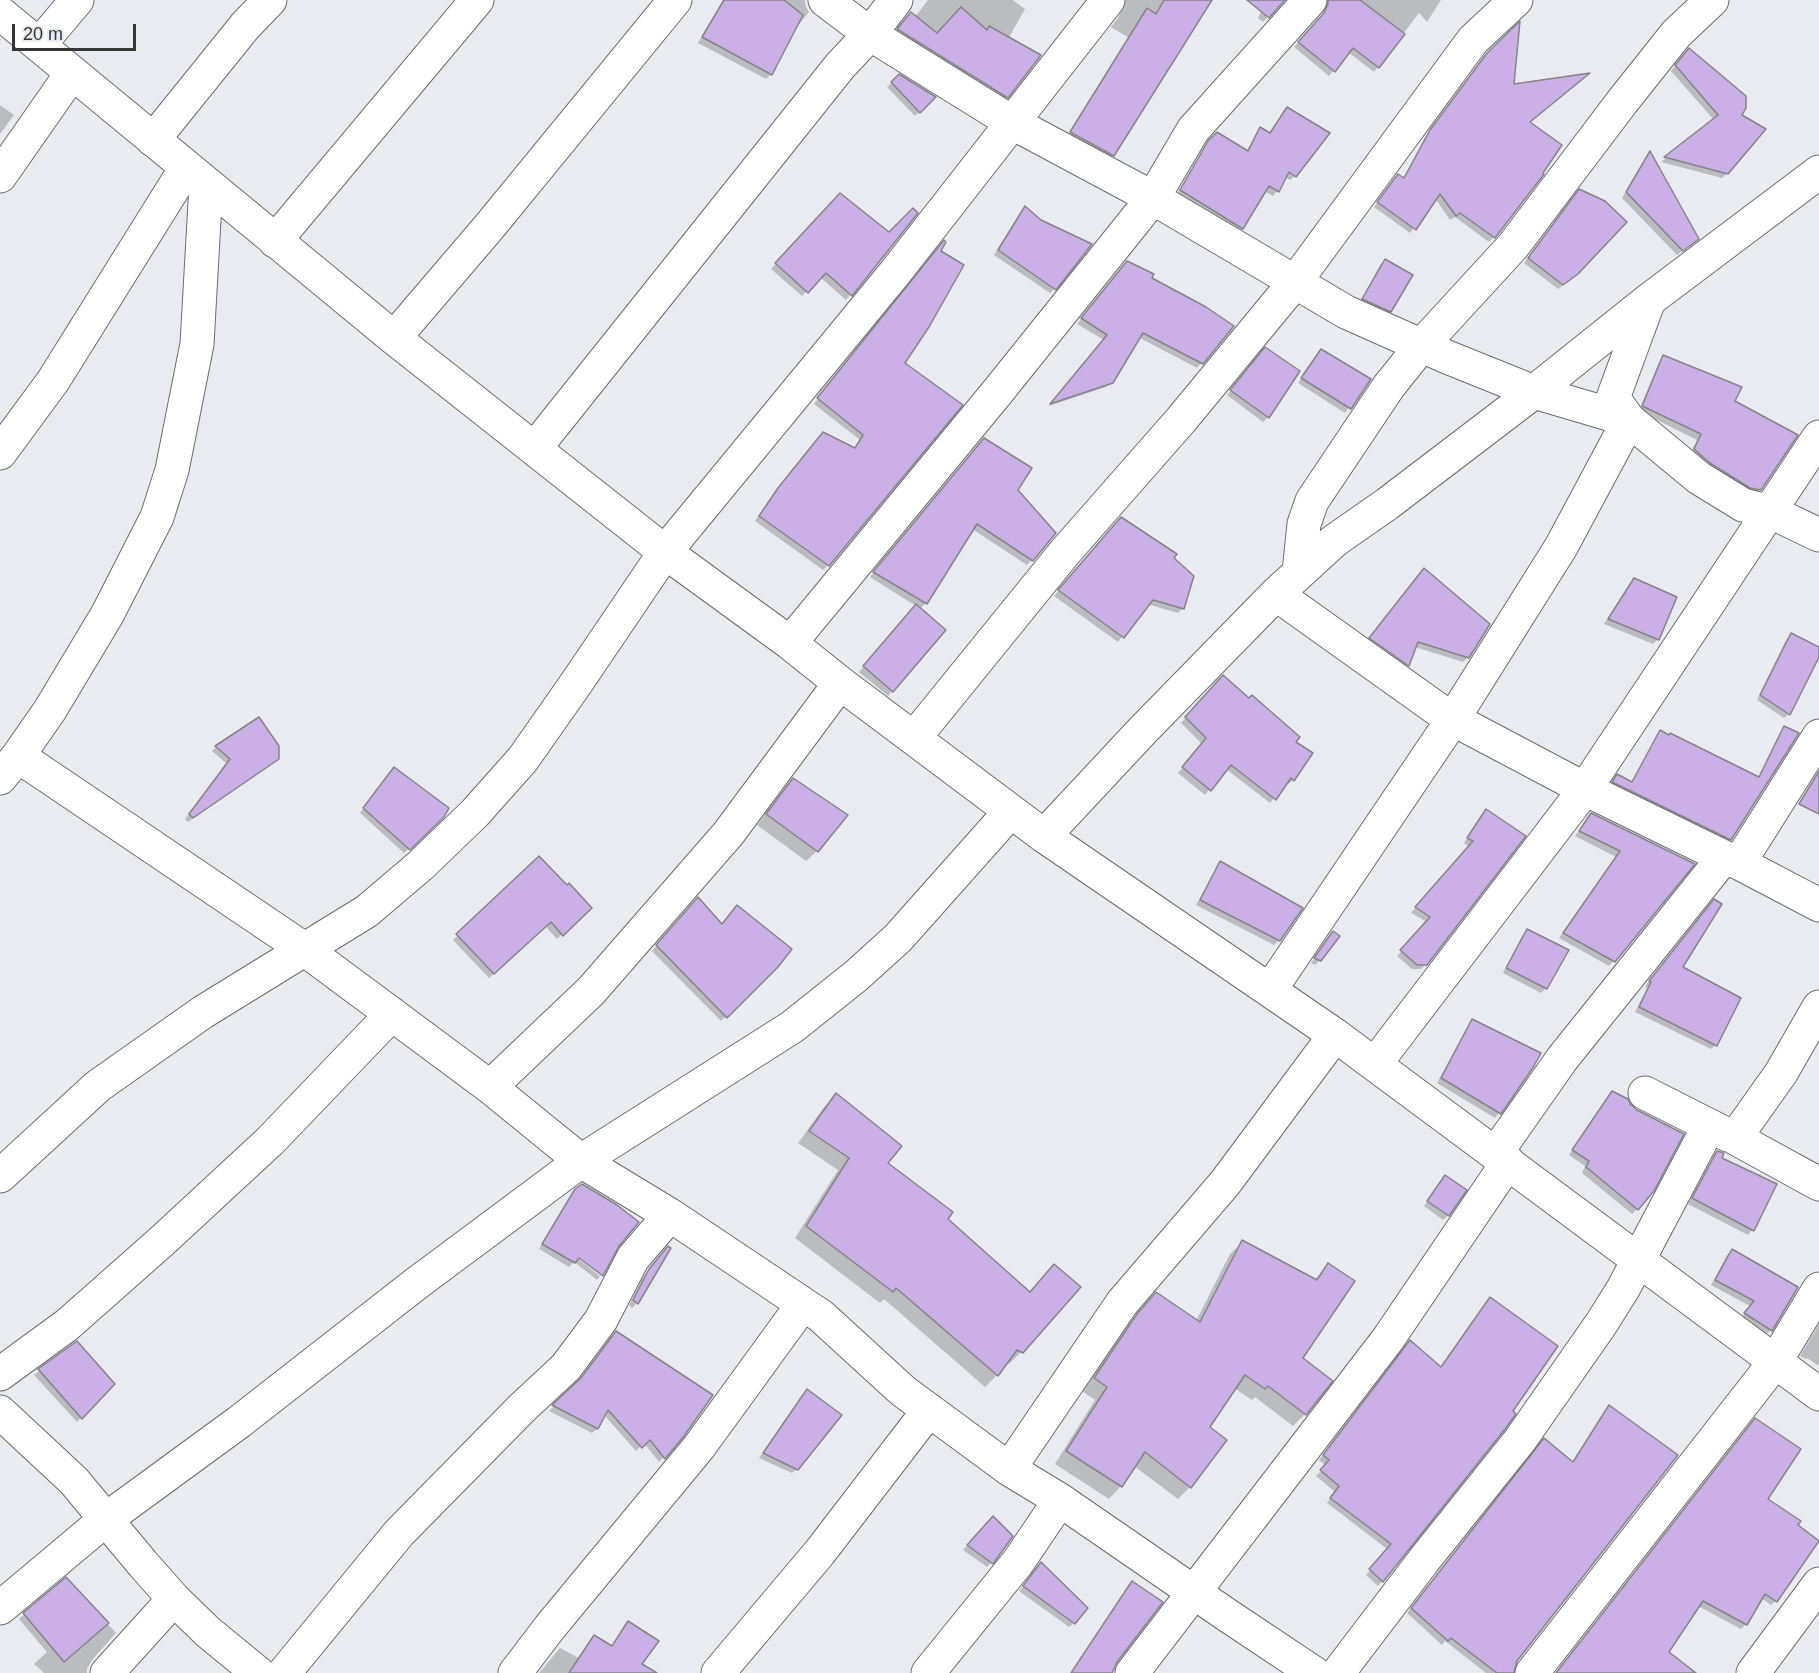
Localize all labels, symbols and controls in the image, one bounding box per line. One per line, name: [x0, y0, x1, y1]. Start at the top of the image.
scale bar: [15, 12, 140, 50]
text: 20 m: [23, 24, 63, 44]

